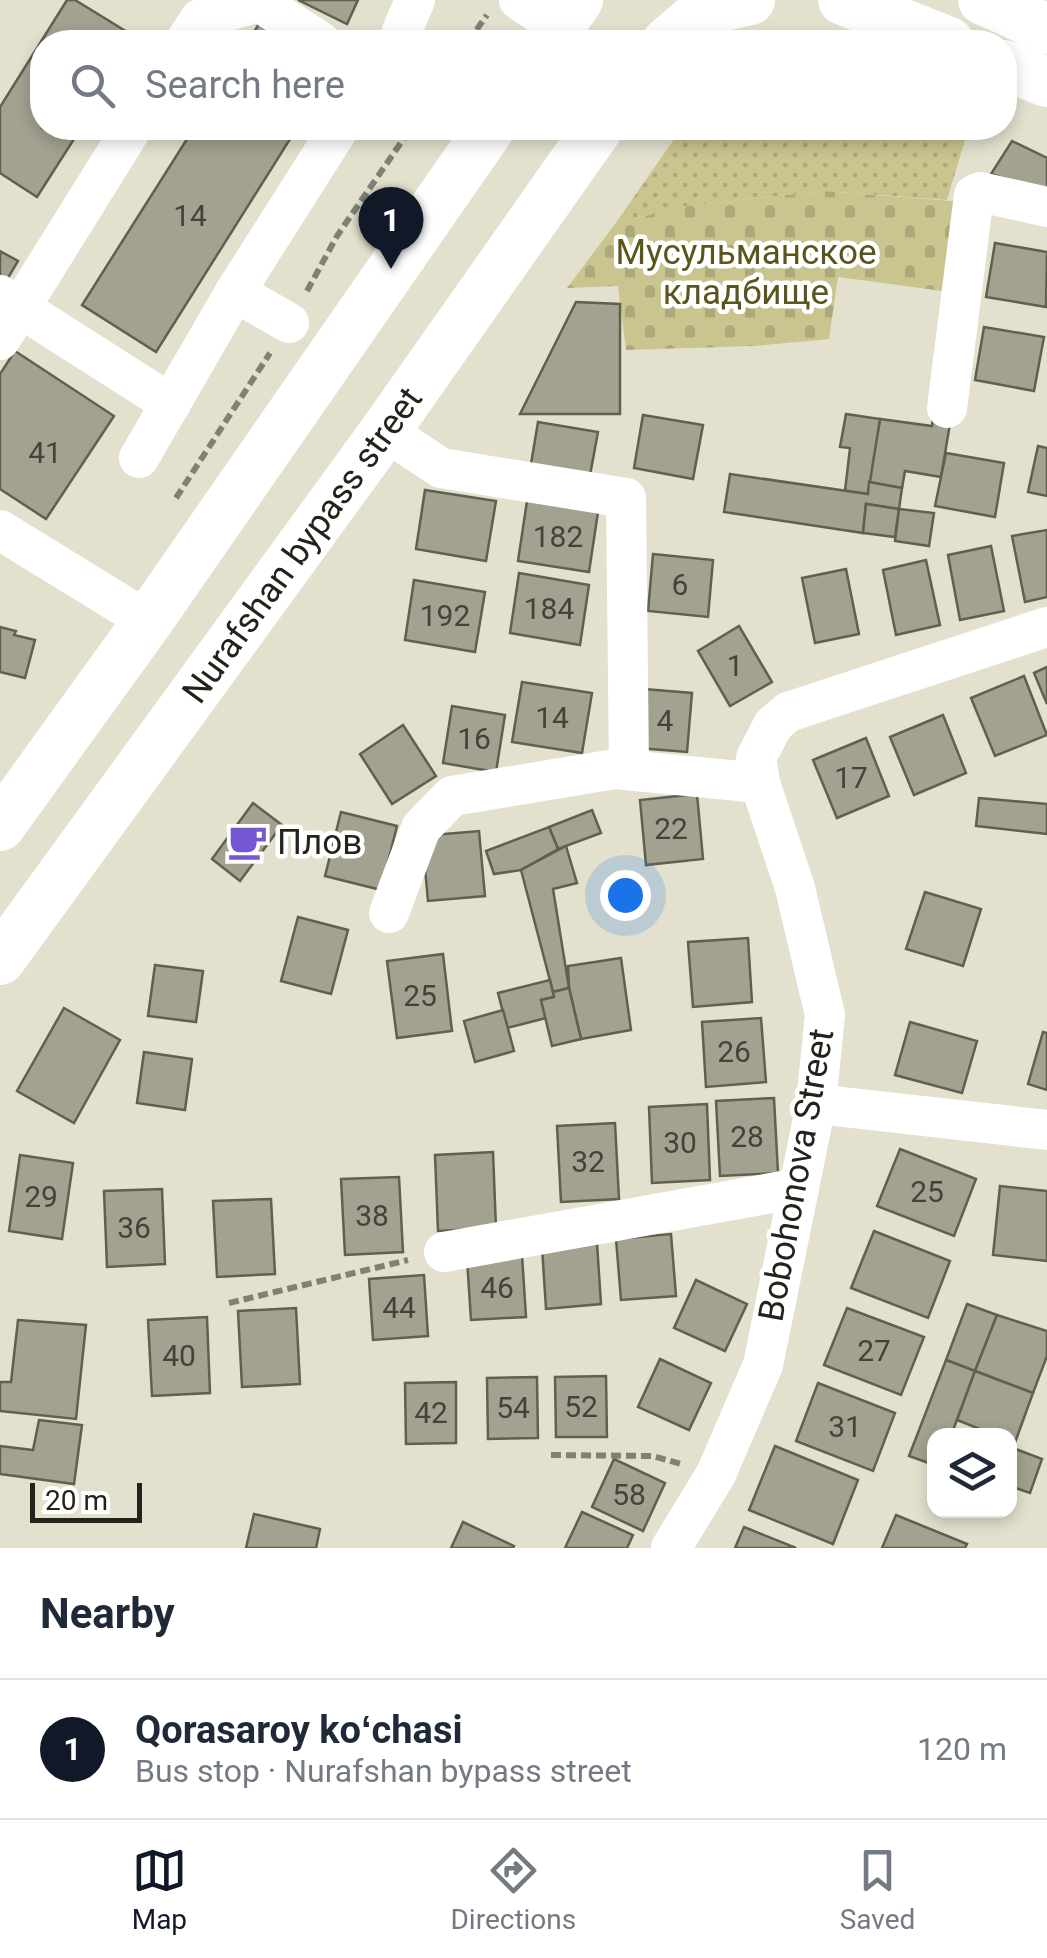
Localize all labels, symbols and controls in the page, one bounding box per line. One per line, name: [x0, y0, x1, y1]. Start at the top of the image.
search box: [30, 30, 1017, 140]
icon: search: [65, 58, 120, 113]
text: Search here: [145, 63, 345, 107]
pin: 1: [358, 186, 424, 269]
house number: 14: [173, 198, 207, 233]
park label: Мусульманское кладбище: [616, 232, 876, 313]
street label: Nurafshan bypass street: [174, 379, 431, 711]
house number: 41: [28, 435, 62, 470]
house number: 182: [533, 519, 583, 554]
house number: 6: [672, 567, 688, 602]
house number: 184: [524, 591, 574, 626]
house number: 192: [420, 598, 470, 633]
house number: 1: [727, 648, 743, 683]
house number: 14: [535, 700, 569, 735]
house number: 4: [657, 703, 674, 738]
house number: 16: [457, 721, 491, 756]
house number: 17: [834, 760, 868, 795]
house number: 22: [654, 811, 688, 846]
cafe icon: Плов: [226, 821, 268, 863]
place label: Плов: [277, 822, 362, 863]
your location: [600, 870, 651, 921]
house number: 25: [403, 978, 437, 1013]
street label: Bobohonova Street: [751, 1026, 842, 1325]
house number: 26: [717, 1034, 751, 1069]
house number: 28: [730, 1119, 764, 1154]
house number: 30: [663, 1125, 697, 1160]
house number: 32: [571, 1144, 605, 1179]
house number: 25: [910, 1174, 944, 1209]
house number: 29: [24, 1179, 58, 1214]
house number: 38: [355, 1198, 389, 1233]
house number: 36: [117, 1210, 151, 1245]
house number: 46: [480, 1270, 514, 1305]
house number: 44: [382, 1290, 416, 1325]
house number: 27: [857, 1333, 891, 1368]
house number: 40: [162, 1338, 196, 1373]
house number: 52: [564, 1389, 598, 1424]
house number: 54: [496, 1390, 530, 1425]
house number: 42: [414, 1395, 448, 1430]
house number: 31: [828, 1409, 862, 1444]
map controls: [927, 1428, 1017, 1518]
button: layers: [927, 1428, 1017, 1518]
house number: 58: [612, 1477, 646, 1512]
scale bar: [30, 1478, 142, 1522]
text: 20 m: [45, 1484, 108, 1517]
text: Nearby: [40, 1589, 175, 1638]
text: Qorasaroy koʻchasi: [135, 1708, 463, 1752]
text: 1: [63, 1730, 82, 1768]
text: 120 m: [917, 1730, 1007, 1768]
text: Bus stop · Nurafshan bypass street: [135, 1752, 632, 1790]
tab: Map: [132, 1843, 187, 1936]
tab: Directions: [450, 1843, 576, 1936]
tab: Saved: [840, 1843, 915, 1936]

